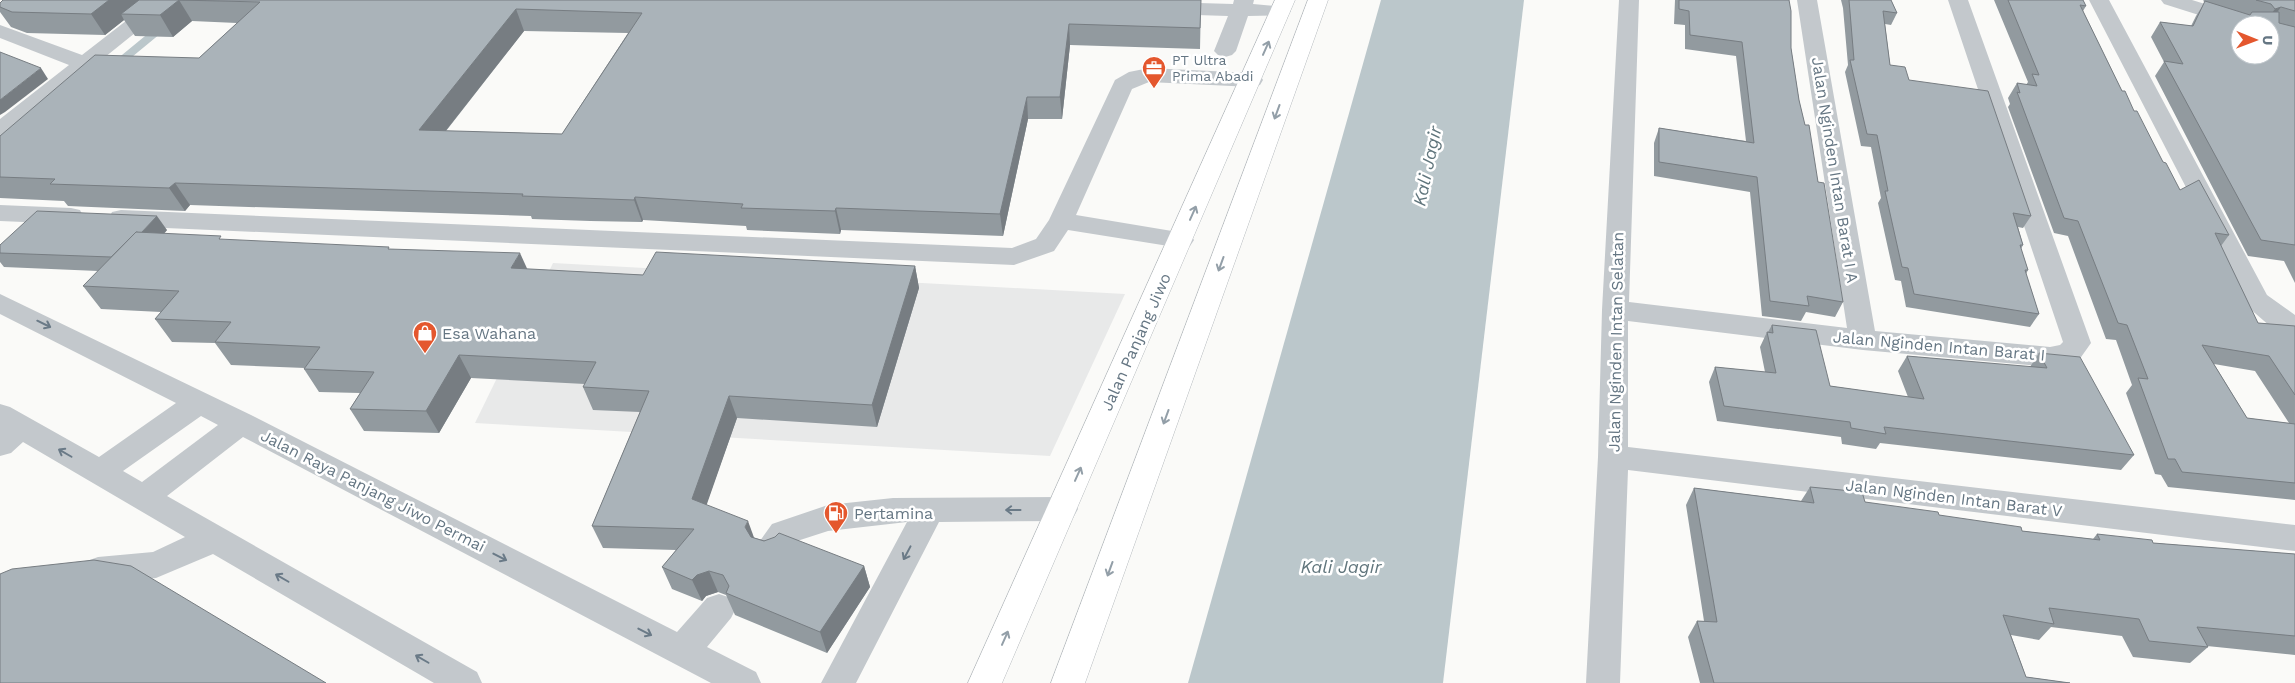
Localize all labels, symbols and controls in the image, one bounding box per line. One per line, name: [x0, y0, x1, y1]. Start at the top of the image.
north arrow: [2230, 15, 2280, 65]
text: U: [2260, 35, 2276, 45]
one-way arrow: [1261, 41, 1271, 56]
place label: PT Ultra Prima Abadi: [1172, 52, 1254, 84]
office icon: PT Ultra Prima Abadi: [1141, 55, 1167, 89]
street label: Jalan Nginden Intan Barat I A: [1808, 56, 1862, 285]
one-way arrow: [1272, 103, 1281, 119]
water label: Kali Jagir: [1408, 123, 1446, 208]
one-way arrow: [1188, 206, 1198, 221]
street label: Jalan Nginden Intan Selatan: [1605, 232, 1627, 452]
one-way arrow: [1216, 256, 1225, 271]
street label: Jalan Panjang Jiwo: [1097, 270, 1175, 414]
one-way arrow: [36, 320, 51, 330]
shop icon: Esa Wahana: [412, 320, 438, 354]
place label: Esa Wahana: [442, 324, 536, 343]
street label: Jalan Nginden Intan Barat I: [1832, 327, 2046, 365]
one-way arrow: [1161, 409, 1170, 424]
street label: Jalan Raya Panjang Jiwo Permai: [258, 426, 488, 556]
one-way arrow: [58, 448, 73, 457]
one-way arrow: [1073, 467, 1083, 482]
street label: Jalan Nginden Intan Barat V: [1845, 475, 2063, 521]
fuel station icon: Pertamina: [823, 500, 849, 534]
place label: Pertamina: [854, 504, 933, 523]
one-way arrow: [1006, 505, 1022, 515]
one-way arrow: [902, 545, 911, 560]
one-way arrow: [492, 553, 507, 562]
water label: Kali Jagir: [1301, 556, 1383, 577]
one-way arrow: [1105, 561, 1114, 577]
one-way arrow: [274, 573, 289, 583]
one-way arrow: [637, 627, 652, 637]
one-way arrow: [1001, 631, 1010, 646]
one-way arrow: [416, 653, 430, 663]

